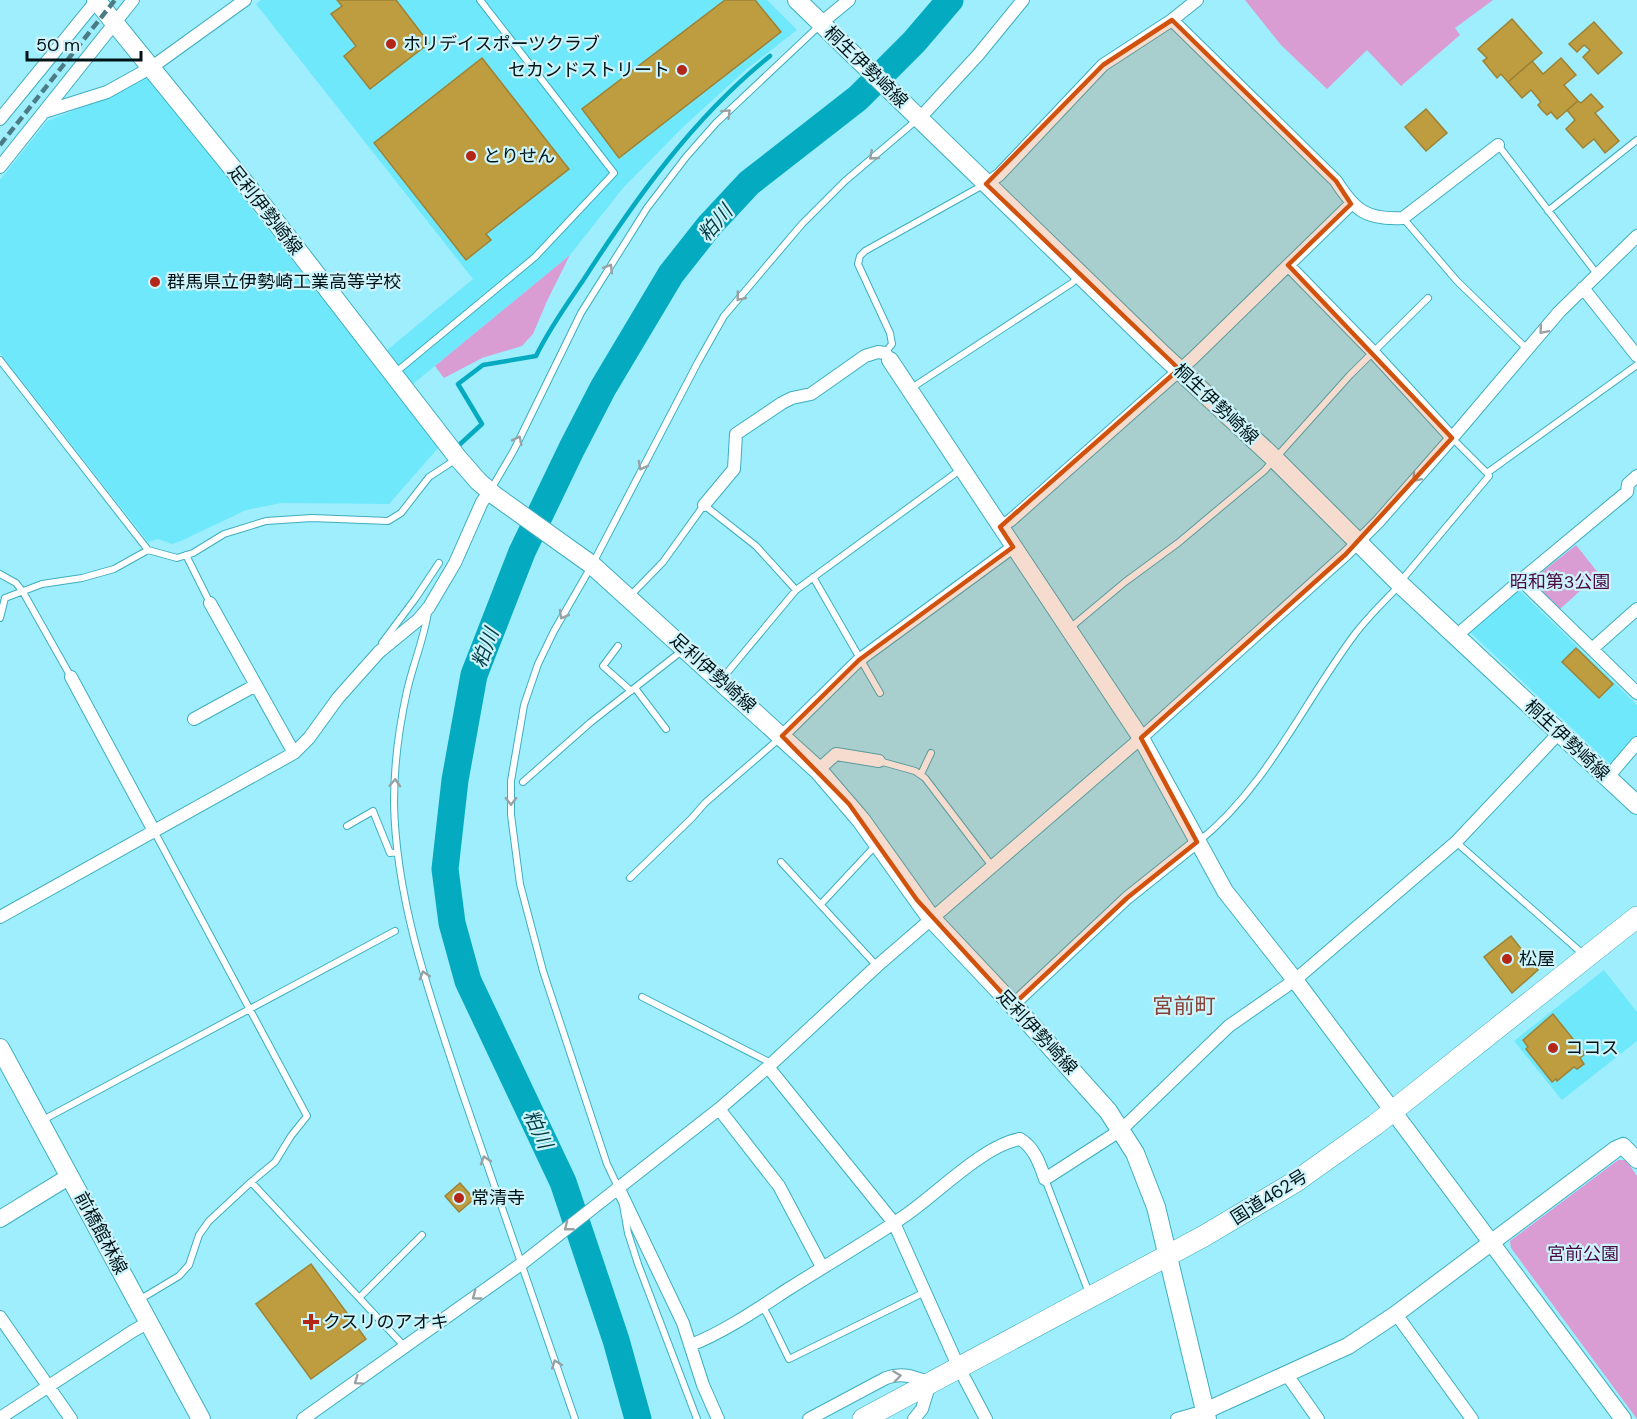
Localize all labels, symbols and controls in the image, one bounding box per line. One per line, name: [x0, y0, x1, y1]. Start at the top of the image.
street label: 桐生伊勢崎線: [819, 21, 913, 113]
scale bar: [27, 24, 141, 62]
place label: ホリデイスポーツクラブ: [403, 32, 600, 56]
text: 50 m: [36, 33, 80, 57]
marker: ホリデイスポーツクラブ: [384, 37, 398, 51]
place label: セカンドストリート: [508, 58, 670, 82]
marker: セカンドストリート: [675, 63, 689, 77]
one-way arrow: [720, 109, 731, 120]
place label: とりせん: [483, 144, 555, 168]
marker: とりせん: [464, 149, 478, 163]
one-way arrow: [870, 149, 880, 160]
street label: 足利伊勢崎線: [222, 160, 308, 260]
water label: 粕川: [692, 198, 739, 247]
one-way arrow: [601, 264, 613, 274]
place label: 群馬県立伊勢崎工業高等学校: [167, 270, 401, 294]
marker: 群馬県立伊勢崎工業高等学校: [148, 275, 162, 289]
one-way arrow: [736, 290, 747, 301]
one-way arrow: [1539, 324, 1550, 335]
street label: 桐生伊勢崎線: [1168, 358, 1264, 450]
one-way arrow: [511, 436, 523, 447]
one-way arrow: [638, 460, 650, 471]
one-way arrow: [1412, 471, 1423, 482]
park label: 昭和第3公園: [1510, 570, 1610, 594]
one-way arrow: [559, 609, 570, 620]
water label: 粕川: [466, 623, 505, 671]
street label: 足利伊勢崎線: [665, 628, 761, 718]
street label: 桐生伊勢崎線: [1519, 694, 1615, 786]
one-way arrow: [389, 778, 402, 787]
one-way arrow: [505, 796, 517, 805]
place label: 松屋: [1519, 947, 1555, 971]
marker: 松屋: [1500, 952, 1514, 966]
one-way arrow: [419, 970, 431, 981]
street label: 足利伊勢崎線: [991, 984, 1083, 1080]
district label: 宮前町: [1153, 992, 1216, 1020]
place label: ココス: [1565, 1036, 1619, 1060]
marker: ココス: [1546, 1041, 1560, 1055]
water label: 粕川: [518, 1105, 559, 1154]
one-way arrow: [479, 1155, 492, 1166]
street label: 国道462号: [1226, 1164, 1312, 1230]
place label: 常清寺: [471, 1186, 525, 1210]
street label: 前橋館林線: [69, 1188, 133, 1278]
marker: 常清寺: [452, 1191, 466, 1205]
one-way arrow: [564, 1220, 575, 1231]
park label: 宮前公園: [1547, 1242, 1619, 1266]
one-way arrow: [472, 1289, 483, 1300]
place label: クスリのアオキ: [323, 1310, 448, 1334]
marker: クスリのアオキ: [304, 1315, 318, 1329]
one-way arrow: [550, 1359, 563, 1370]
one-way arrow: [892, 1370, 901, 1383]
one-way arrow: [353, 1374, 364, 1385]

